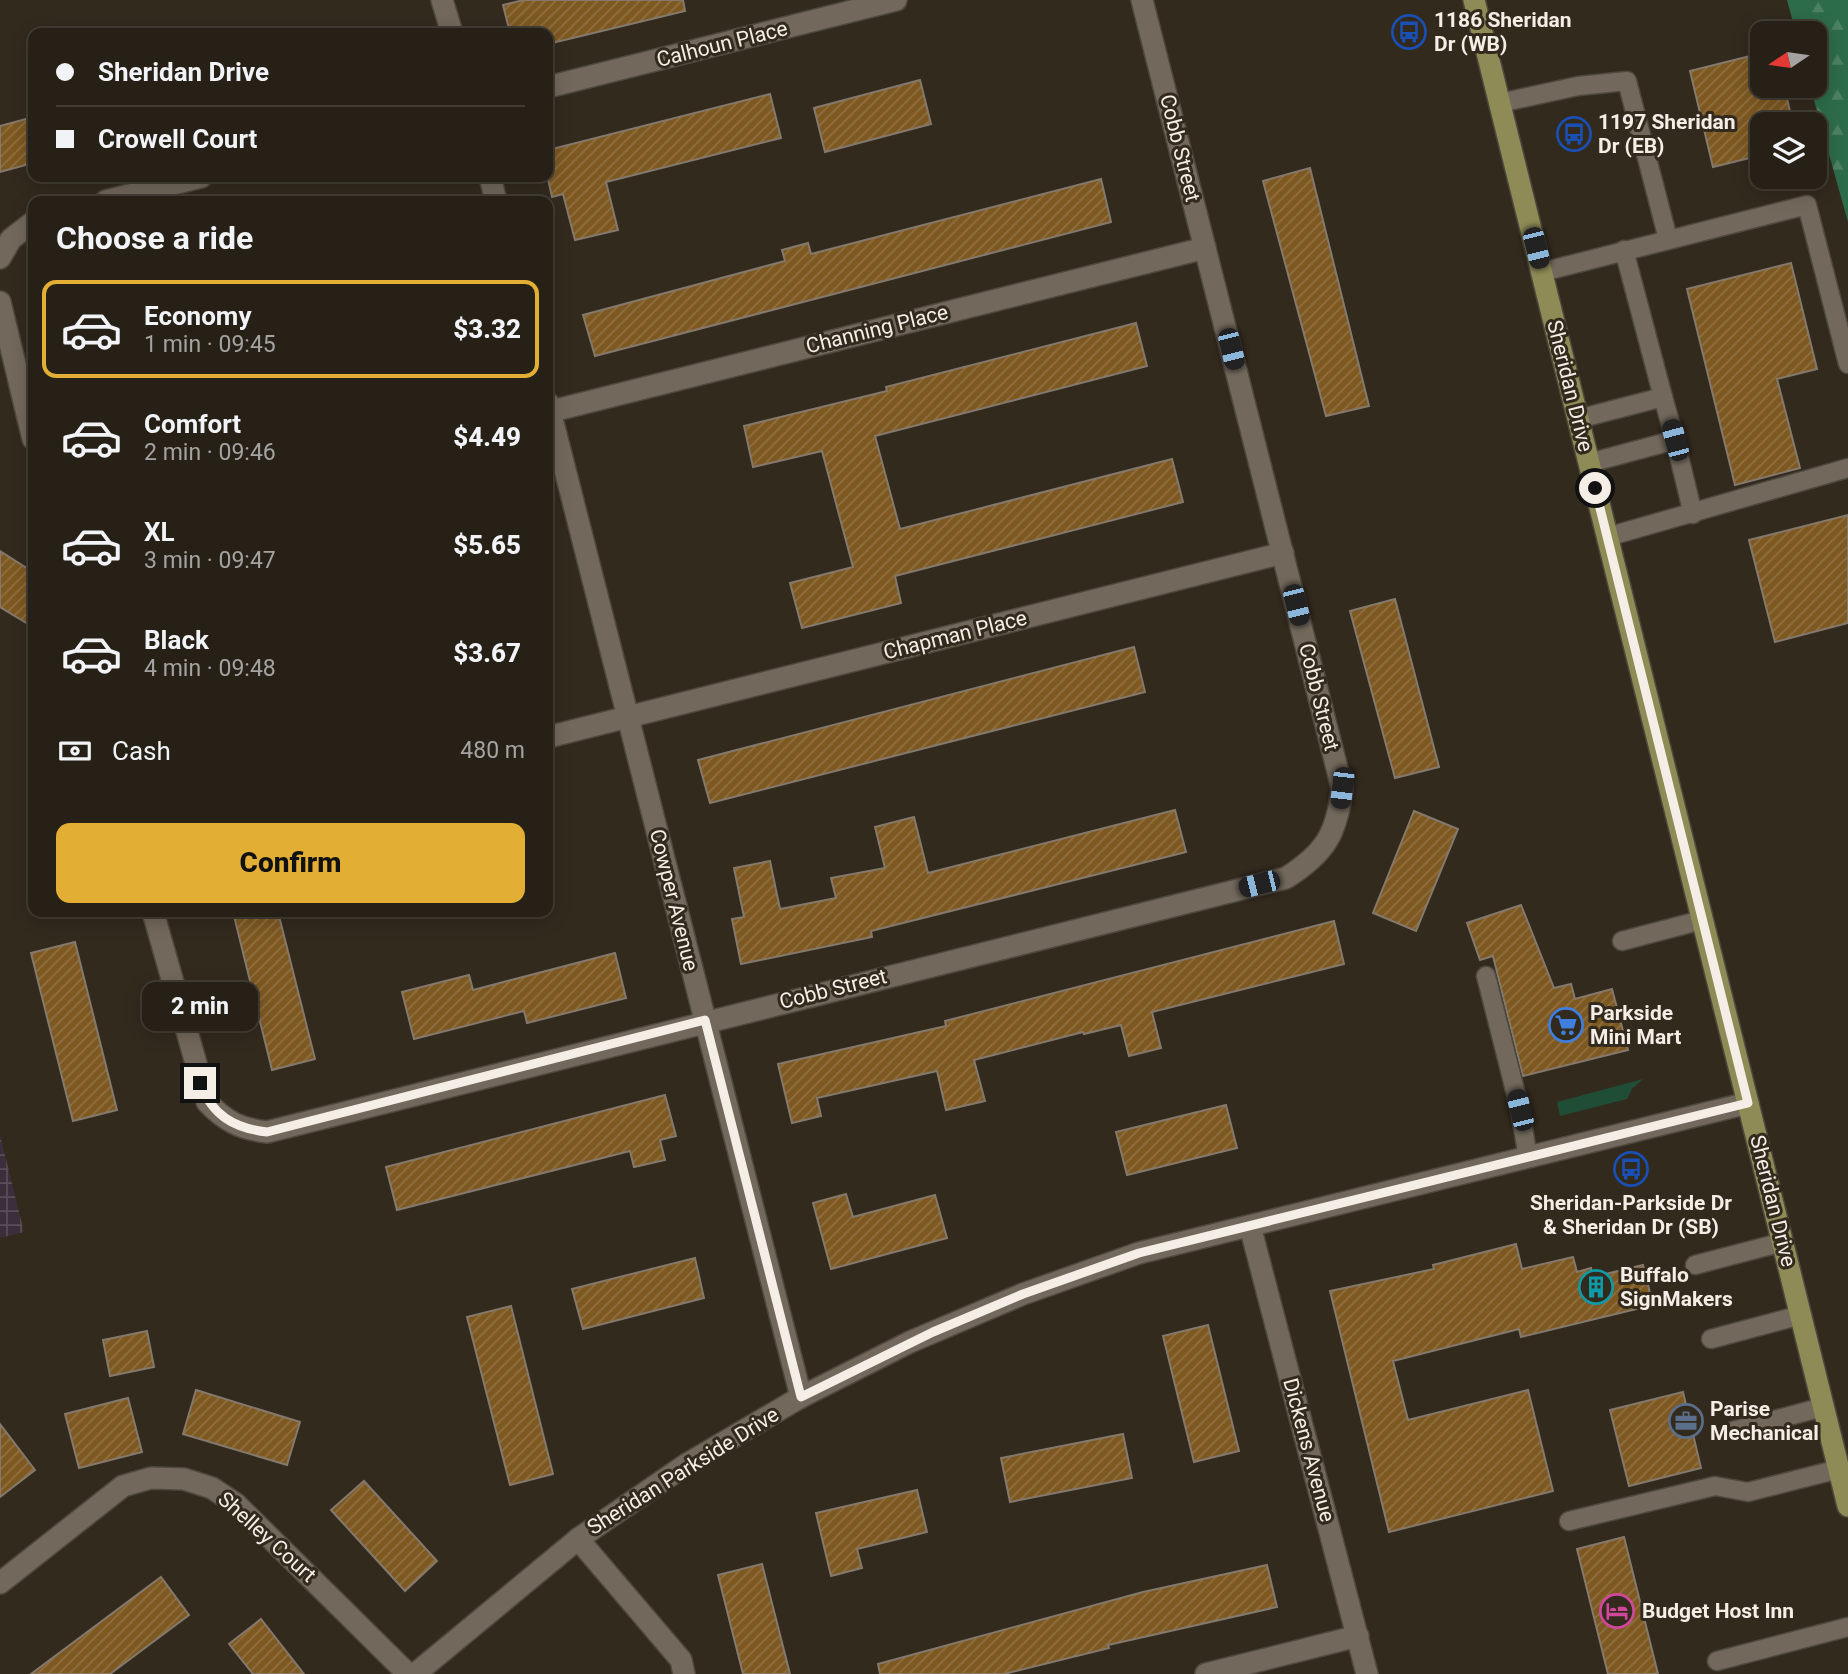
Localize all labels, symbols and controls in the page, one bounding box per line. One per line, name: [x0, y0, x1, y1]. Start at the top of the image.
place label: 1186 Sheridan Dr (WB): [1434, 8, 1572, 56]
bus stop icon: 1186 Sheridan Dr (WB): [1390, 13, 1428, 51]
street label: Calhoun Place: [654, 16, 790, 72]
north arrow: [1750, 21, 1827, 98]
map controls: [1750, 21, 1827, 189]
text: Sheridan Drive: [98, 57, 269, 87]
street label: Cobb Street: [1155, 92, 1205, 204]
place label: 1197 Sheridan Dr (EB): [1598, 110, 1736, 158]
button: layers: [1750, 112, 1827, 189]
bus stop icon: 1197 Sheridan Dr (EB): [1555, 115, 1593, 153]
text: Crowell Court: [98, 124, 257, 154]
text: Choose a ride: [56, 219, 253, 257]
car: [1521, 225, 1552, 271]
icon: car: [60, 298, 123, 361]
street label: Channing Place: [804, 300, 950, 358]
text: Economy: [144, 301, 251, 331]
text: $3.32: [453, 314, 521, 344]
street label: Sheridan Drive: [1542, 318, 1598, 454]
car: [1216, 326, 1247, 372]
text: 1 min · 09:45: [144, 331, 276, 358]
icon: car: [60, 406, 123, 469]
text: Comfort: [144, 409, 241, 439]
car: [1660, 417, 1691, 463]
text: $4.49: [453, 422, 521, 452]
text: 2 min · 09:46: [144, 439, 276, 466]
route start: [1579, 472, 1611, 504]
icon: car: [60, 514, 123, 577]
text: XL: [144, 517, 175, 547]
text: $5.65: [453, 530, 521, 560]
text: 3 min · 09:47: [144, 547, 276, 574]
car: [1281, 582, 1312, 628]
street label: Chapman Place: [881, 606, 1029, 664]
icon: car: [60, 622, 123, 685]
text: Black: [144, 625, 209, 655]
text: $3.67: [453, 638, 521, 668]
street label: Cobb Street: [1294, 641, 1344, 753]
text: 4 min · 09:48: [144, 655, 276, 682]
icon: cash: [56, 732, 94, 770]
text: Cash: [112, 736, 171, 766]
text: 480 m: [460, 737, 525, 764]
car: [1330, 766, 1355, 810]
button: Confirm: [56, 823, 525, 903]
street label: Cowper Avenue: [645, 827, 703, 973]
car: [1237, 869, 1282, 899]
street label: Cobb Street: [777, 964, 889, 1014]
callout: 2 min: [142, 982, 258, 1030]
text: 2 min: [171, 993, 229, 1020]
place label: Parkside Mini Mart: [1590, 1001, 1681, 1049]
supermarket icon: Parkside Mini Mart: [1547, 1006, 1585, 1044]
route end: [184, 1067, 216, 1099]
car: [1505, 1087, 1536, 1133]
street label: Sheridan Drive: [1745, 1133, 1801, 1269]
bus stop icon: Sheridan-Parkside Dr & Sheridan Dr (SB): [1612, 1150, 1650, 1188]
place label: Sheridan-Parkside Dr & Sheridan Dr (SB): [1530, 1191, 1732, 1239]
place label: Buffalo SignMakers: [1620, 1263, 1733, 1311]
building icon: Buffalo SignMakers: [1577, 1268, 1615, 1306]
street label: Dickens Avenue: [1278, 1376, 1340, 1524]
place label: Parise Mechanical: [1710, 1397, 1819, 1445]
street label: Sheridan Parkside Drive: [583, 1402, 783, 1540]
office icon: Parise Mechanical: [1667, 1402, 1705, 1440]
street label: Shelley Court: [213, 1487, 321, 1587]
hotel icon: Budget Host Inn: [1598, 1592, 1636, 1630]
place label: Budget Host Inn: [1642, 1599, 1794, 1623]

